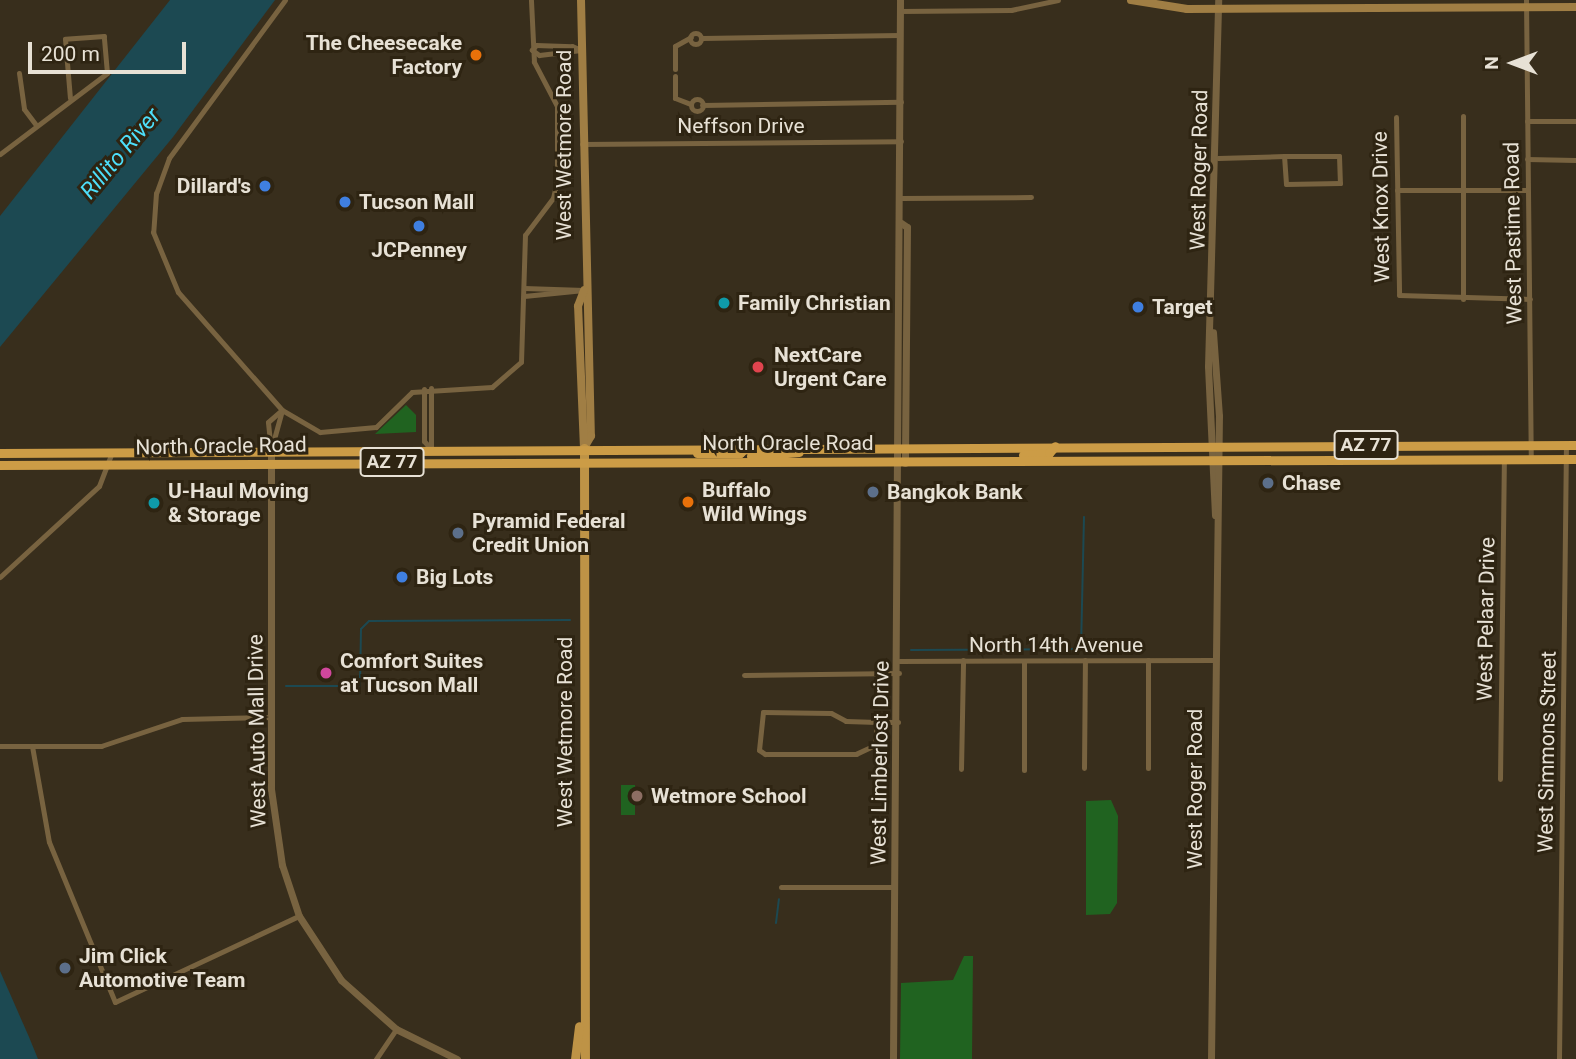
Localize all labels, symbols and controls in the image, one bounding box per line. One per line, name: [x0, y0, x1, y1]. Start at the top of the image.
scale bar: [32, 28, 189, 72]
north arrow: [1478, 28, 1548, 98]
place label: The Cheesecake Factory: [306, 30, 462, 80]
text: 200 m: [41, 42, 100, 66]
marker: The Cheesecake Factory: [468, 47, 484, 63]
street label: West Wetmore Road: [551, 50, 577, 240]
text: N: [1480, 56, 1503, 70]
street label: West Roger Road: [1185, 89, 1213, 251]
water label: Rillito River: [75, 103, 167, 205]
street label: Neffson Drive: [677, 113, 805, 139]
street label: West Knox Drive: [1367, 131, 1395, 283]
street label: West Pastime Road: [1499, 141, 1527, 325]
place label: Dillard's: [177, 173, 251, 199]
marker: Dillard's: [257, 178, 273, 194]
place label: Tucson Mall: [359, 189, 474, 215]
marker: Tucson Mall: [337, 194, 353, 210]
marker: JCPenney: [411, 218, 427, 234]
place label: JCPenney: [371, 237, 467, 263]
place label: Family Christian: [738, 290, 891, 316]
place label: Target: [1152, 294, 1213, 320]
marker: Family Christian: [716, 295, 732, 311]
marker: Target: [1130, 299, 1146, 315]
place label: NextCare Urgent Care: [774, 342, 887, 392]
marker: NextCare Urgent Care: [748, 357, 768, 377]
street label: North Oracle Road: [702, 430, 874, 456]
road number: AZ 77: [1333, 430, 1399, 460]
street label: North Oracle Road: [135, 432, 307, 460]
road number: AZ 77: [359, 446, 425, 477]
place label: Chase: [1282, 470, 1341, 496]
marker: Chase: [1260, 475, 1276, 491]
place label: Buffalo Wild Wings: [702, 477, 807, 527]
place label: U-Haul Moving & Storage: [168, 478, 309, 528]
place label: Bangkok Bank: [887, 479, 1023, 505]
marker: Bangkok Bank: [865, 484, 881, 500]
marker: Buffalo Wild Wings: [680, 494, 696, 510]
marker: U-Haul Moving & Storage: [146, 495, 162, 511]
place label: Pyramid Federal Credit Union: [472, 508, 626, 558]
marker: Pyramid Federal Credit Union: [450, 525, 466, 541]
street label: West Pelaar Drive: [1472, 537, 1500, 701]
place label: Big Lots: [416, 564, 493, 590]
marker: Big Lots: [394, 569, 410, 585]
street label: North 14th Avenue: [969, 632, 1143, 658]
street label: West Auto Mall Drive: [243, 634, 271, 828]
street label: West Wetmore Road: [552, 637, 578, 827]
place label: Comfort Suites at Tucson Mall: [340, 648, 483, 698]
street label: West Simmons Street: [1533, 651, 1561, 853]
street label: West Limberlost Drive: [866, 661, 894, 865]
marker: Comfort Suites at Tucson Mall: [318, 665, 334, 681]
street label: West Roger Road: [1182, 709, 1208, 869]
place label: Wetmore School: [651, 783, 807, 809]
marker: Wetmore School: [629, 788, 645, 804]
place label: Jim Click Automotive Team: [79, 943, 246, 993]
marker: Jim Click Automotive Team: [57, 960, 73, 976]

